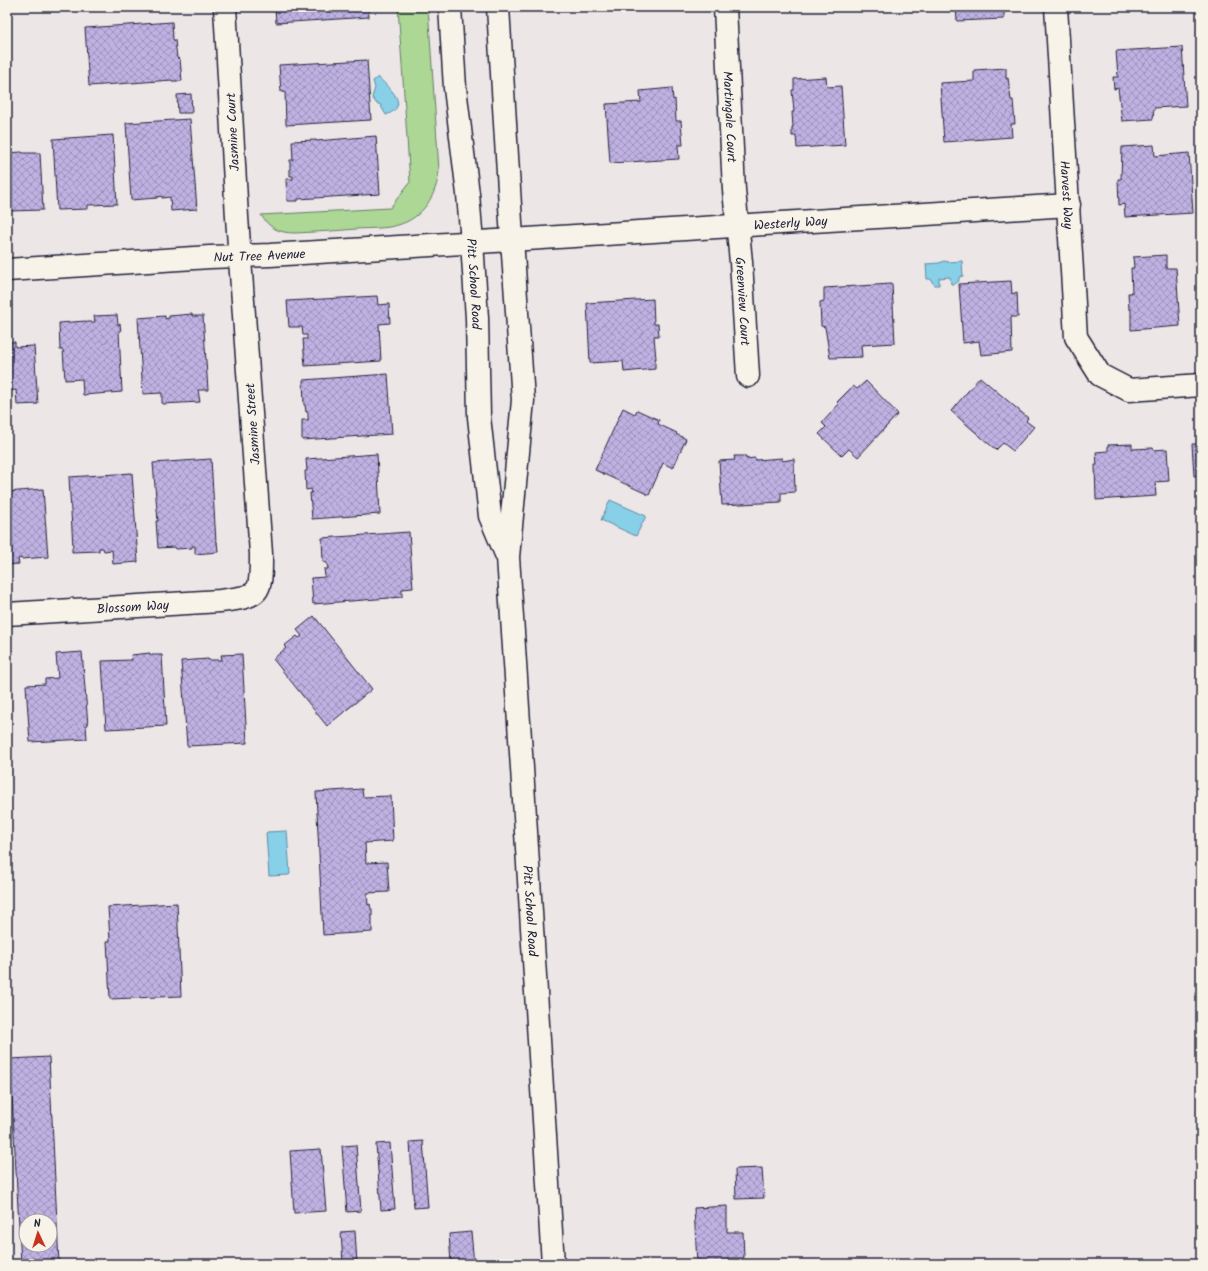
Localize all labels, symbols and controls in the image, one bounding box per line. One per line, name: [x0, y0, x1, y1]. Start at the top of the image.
street label: Martingale Court: [716, 71, 742, 164]
street label: Jasmine Court: [221, 91, 246, 172]
street label: Harvest Way: [1053, 160, 1078, 231]
street label: Westerly Way: [753, 211, 829, 237]
street label: Pitt School Road: [460, 237, 486, 330]
street label: Nut Tree Avenue: [213, 244, 306, 269]
street label: Greenview Court: [729, 256, 755, 347]
street label: Jasmine Street: [240, 381, 267, 466]
street label: Blossom Way: [96, 595, 170, 621]
street label: Pitt School Road: [516, 865, 543, 958]
north arrow: [18, 1213, 58, 1253]
text: N: [33, 1215, 42, 1233]

